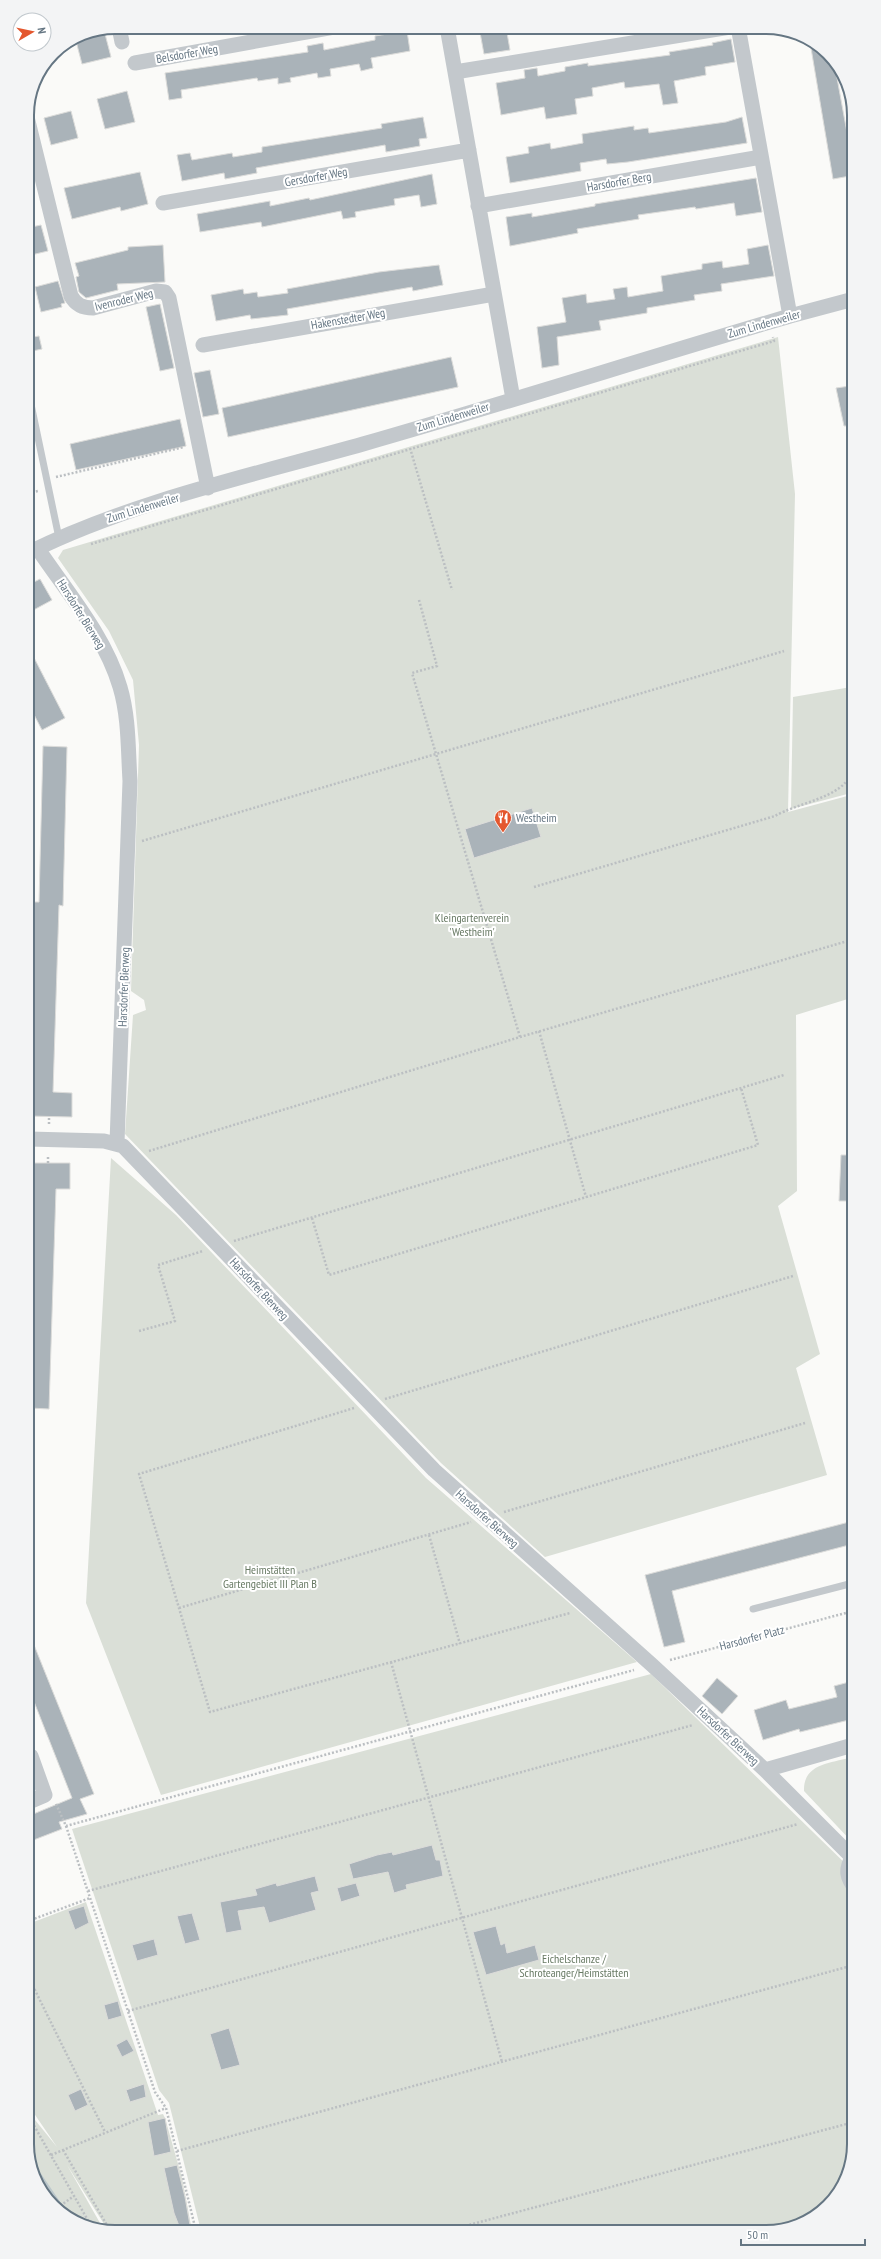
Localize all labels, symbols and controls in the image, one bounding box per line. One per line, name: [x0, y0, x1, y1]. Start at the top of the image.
north arrow: [12, 12, 52, 52]
text: N: [34, 26, 49, 35]
street label: Belsdorfer Weg: [155, 41, 219, 66]
street label: Gersdorfer Weg: [284, 164, 348, 189]
street label: Harsdorfer Berg: [586, 168, 652, 195]
street label: Ivenroder Weg: [93, 285, 155, 314]
street label: Hakenstedter Weg: [310, 305, 386, 332]
street label: Zum Lindenweiler: [726, 306, 802, 341]
street label: Zum Lindenweiler: [415, 398, 491, 435]
street label: Zum Lindenweiler: [105, 489, 181, 526]
street label: Harsdorfer Bierweg: [54, 576, 109, 651]
restaurant icon: Westheim: [493, 808, 513, 833]
place label: Westheim: [516, 810, 557, 825]
park label: Kleingartenverein 'Westheim': [435, 910, 509, 939]
street label: Harsdorfer Bierweg: [115, 947, 132, 1027]
street label: Harsdorfer Bierweg: [227, 1254, 292, 1323]
street label: Harsdorfer Bierweg: [453, 1486, 522, 1551]
park label: Heimstätten Gartengebiet III Plan B: [223, 1562, 317, 1591]
street label: Harsdorfer Platz: [718, 1622, 786, 1653]
street label: Harsdorfer Bierweg: [694, 1703, 763, 1768]
park label: Eichelschanze / Schroteanger/Heimstätten: [519, 1951, 629, 1980]
scale bar: [741, 2221, 865, 2247]
text: 50 m: [747, 2227, 768, 2242]

